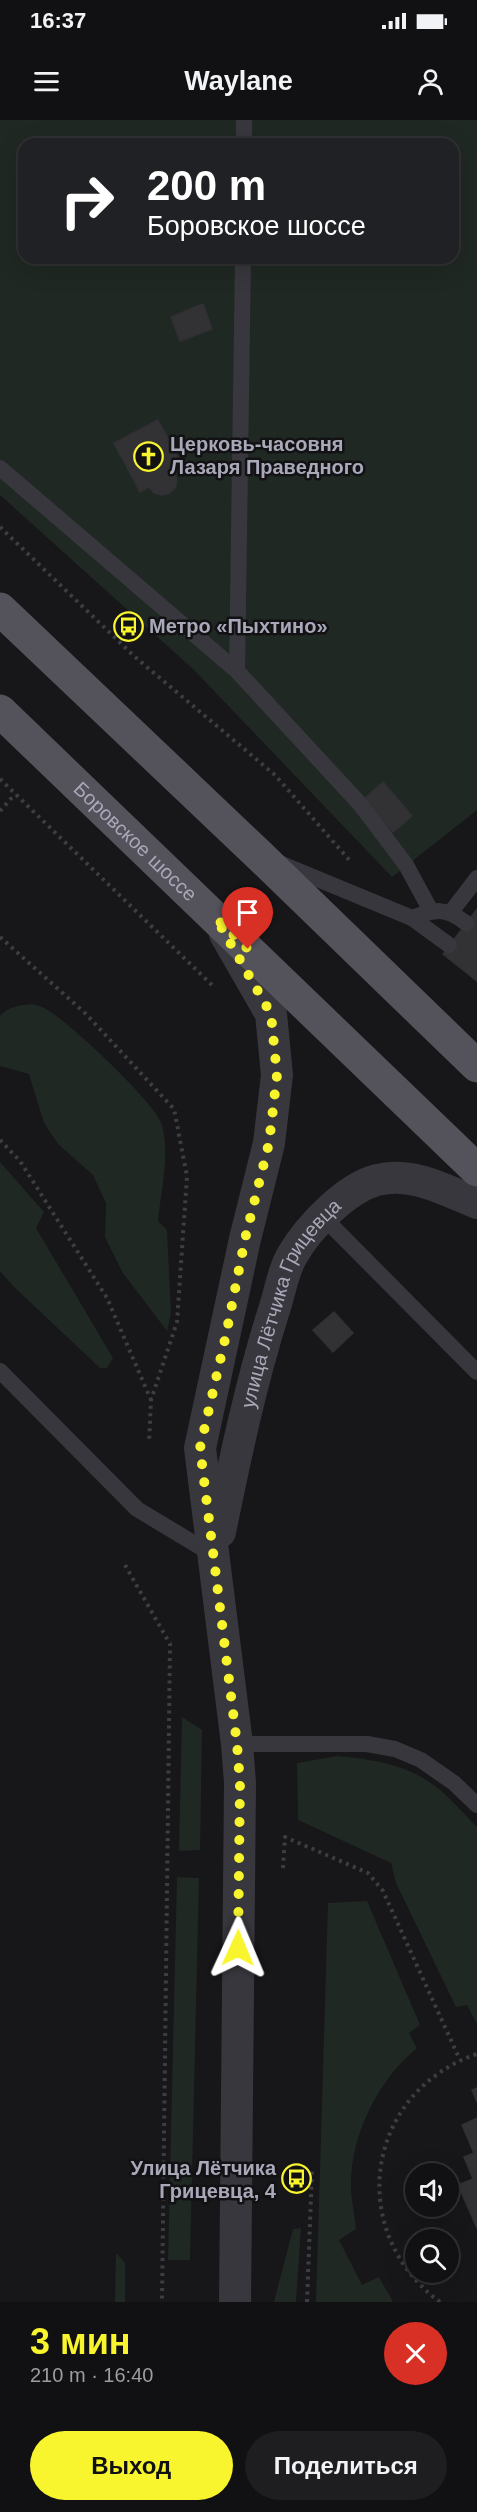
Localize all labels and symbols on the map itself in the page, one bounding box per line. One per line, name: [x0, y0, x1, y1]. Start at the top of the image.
place label: Церковь-часовня Лазаря Праведного: [170, 433, 364, 478]
church icon: Церковь-часовня Лазаря Праведного: [133, 440, 165, 472]
bus stop icon: Метро «Пыхтино»: [112, 610, 144, 642]
place label: Метро «Пыхтино»: [149, 615, 328, 637]
street label: Боровское шоссе: [69, 777, 201, 905]
pin: [222, 887, 273, 949]
street label: улица Лётчика Грицевца: [236, 1193, 346, 1410]
position arrow: [206, 1916, 270, 1980]
place label: Улица Лётчика Грицевца, 4: [131, 2157, 277, 2202]
bus stop icon: Улица Лётчика Грицевца, 4: [281, 2163, 313, 2195]

